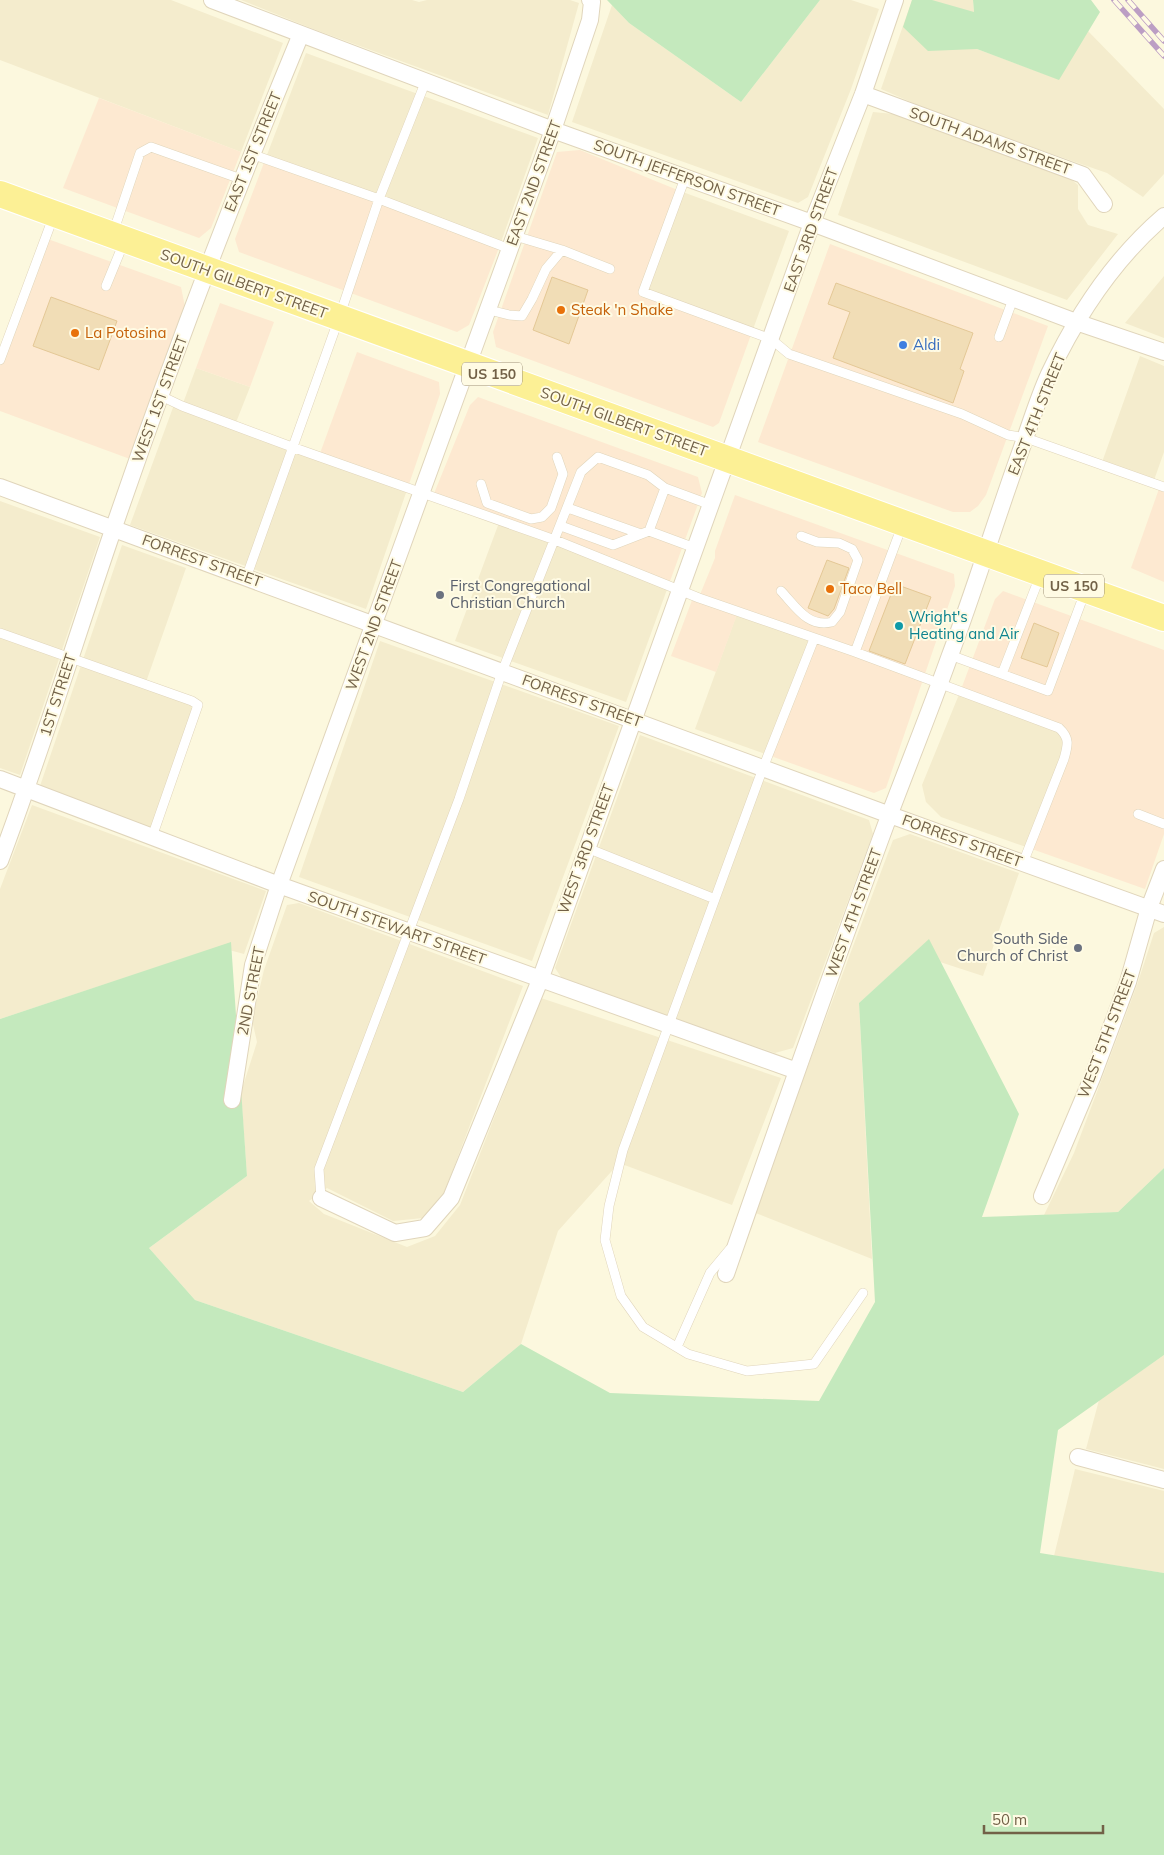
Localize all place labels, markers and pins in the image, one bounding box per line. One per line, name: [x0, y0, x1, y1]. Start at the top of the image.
place label: Steak 'n Shake: [571, 300, 673, 319]
marker: Steak 'n Shake: [555, 304, 567, 316]
place label: La Potosina: [85, 323, 167, 342]
marker: La Potosina: [69, 327, 81, 339]
place label: Aldi: [913, 335, 940, 354]
marker: Aldi: [897, 339, 909, 351]
place label: First Congregational Christian Church: [450, 576, 590, 612]
place label: Taco Bell: [840, 579, 902, 598]
marker: Taco Bell: [824, 583, 836, 595]
marker: First Congregational Christian Church: [434, 589, 446, 601]
place label: Wright's Heating and Air: [909, 607, 1020, 643]
marker: Wright's Heating and Air: [893, 620, 905, 632]
place label: South Side Church of Christ: [957, 929, 1068, 965]
marker: South Side Church of Christ: [1072, 942, 1084, 954]

